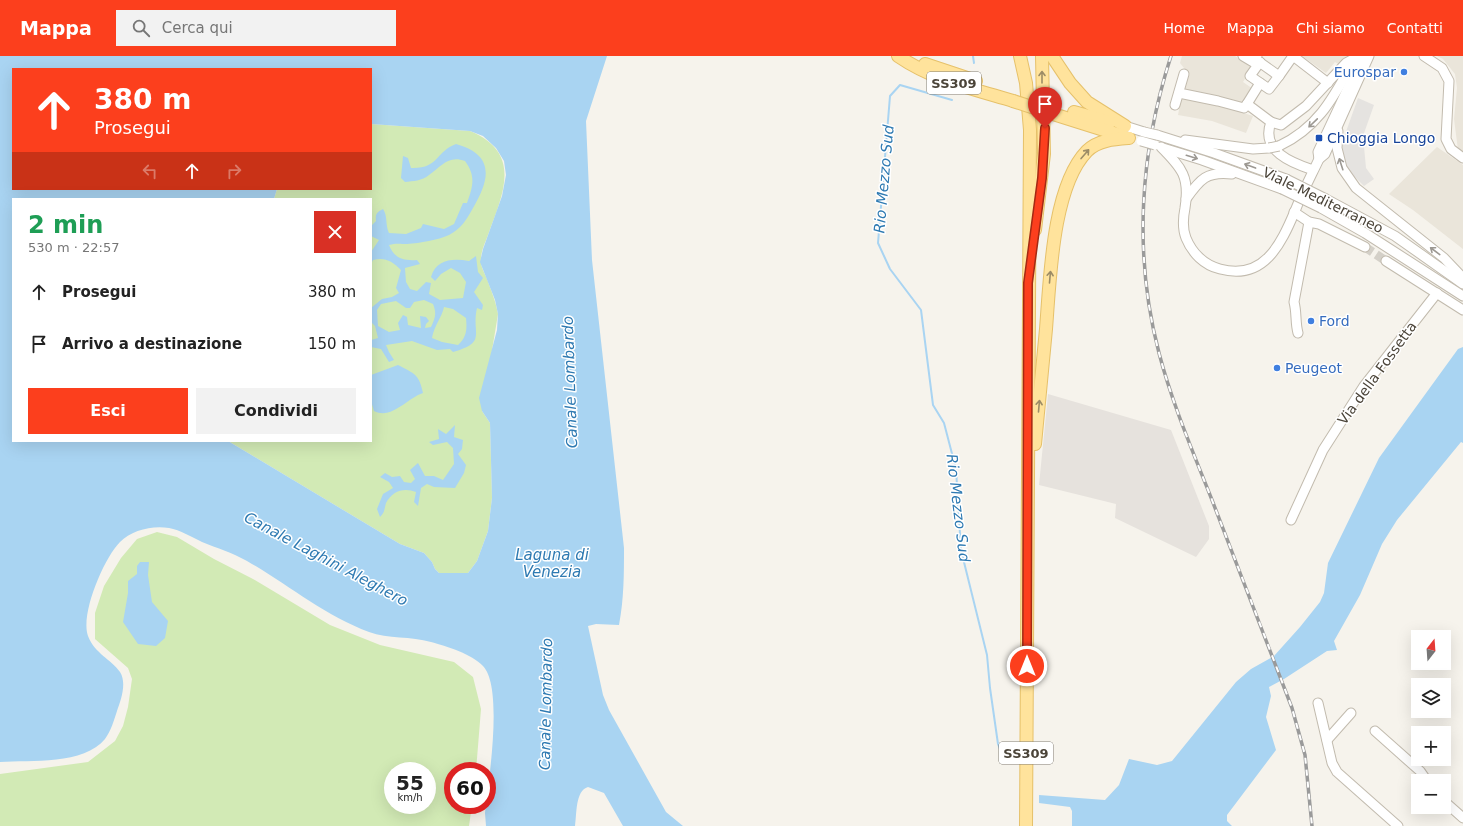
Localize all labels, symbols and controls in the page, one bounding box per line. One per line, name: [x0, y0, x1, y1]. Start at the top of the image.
search box: [116, 10, 396, 46]
text: Mappa: [20, 17, 92, 39]
icon: search: [130, 17, 152, 39]
text: Cerca qui: [162, 19, 233, 37]
text: Home: [1164, 20, 1205, 36]
text: Mappa: [1227, 20, 1274, 36]
text: Chi siamo: [1296, 20, 1365, 36]
text: Contatti: [1387, 20, 1443, 36]
place label: Eurospar: [1334, 64, 1396, 80]
marker: Eurospar: [1399, 67, 1409, 77]
one-way arrow: [1038, 71, 1046, 84]
road number: SS309: [927, 72, 981, 94]
text: 380 m: [94, 83, 191, 116]
icon: ahead: [28, 84, 80, 136]
pin: [1028, 87, 1062, 128]
icon: arrive: [1034, 93, 1056, 115]
text: Prosegui: [94, 117, 171, 138]
one-way arrow: [1308, 118, 1318, 128]
water label: Rio Mezzo Sud: [870, 123, 898, 234]
place label: Chioggia Longo: [1327, 130, 1435, 146]
marker: Chioggia Longo: [1314, 133, 1324, 143]
one-way arrow: [1081, 148, 1090, 159]
one-way arrow: [1185, 154, 1198, 161]
one-way arrow: [1337, 157, 1344, 170]
icon: left: [139, 160, 161, 182]
icon: ahead: [181, 160, 203, 182]
icon: right: [223, 160, 245, 182]
one-way arrow: [1244, 161, 1256, 169]
street label: Viale Mediterraneo: [1260, 164, 1386, 236]
text: 2 min: [28, 211, 103, 239]
button: close: [314, 211, 356, 253]
text: 530 m · 22:57: [28, 240, 119, 255]
one-way arrow: [1430, 247, 1441, 255]
one-way arrow: [1047, 271, 1054, 284]
icon: ahead: [28, 281, 50, 303]
text: Prosegui: [62, 283, 136, 301]
text: 380 m: [308, 283, 356, 301]
place label: Ford: [1319, 313, 1350, 329]
water label: Canale Lombardo: [559, 316, 581, 448]
marker: Ford: [1306, 316, 1316, 326]
street label: Via della Fossetta: [1334, 318, 1420, 428]
icon: arrive: [28, 333, 50, 355]
text: Arrivo a destinazione: [62, 335, 242, 353]
text: 150 m: [308, 335, 356, 353]
place label: Peugeot: [1285, 360, 1342, 376]
marker: Peugeot: [1272, 363, 1282, 373]
button: Esci: [28, 388, 188, 434]
button: Condividi: [196, 388, 356, 434]
one-way arrow: [1035, 400, 1042, 413]
water label: Rio Mezzo Sud: [942, 453, 974, 564]
water label: Canale Laghini Aleghero: [241, 508, 411, 610]
water label: Laguna di Venezia: [515, 546, 590, 581]
north arrow: [1411, 630, 1451, 670]
map controls: [1411, 630, 1451, 814]
water label: Canale Lombardo: [536, 638, 556, 770]
position arrow: [1006, 645, 1048, 687]
button: layers: [1411, 678, 1451, 718]
button: +: [1411, 726, 1451, 766]
road number: SS309: [999, 742, 1053, 764]
speed limit sign: 60: [444, 762, 496, 814]
text: 55: [396, 771, 424, 795]
button: −: [1411, 774, 1451, 814]
text: km/h: [397, 792, 423, 803]

